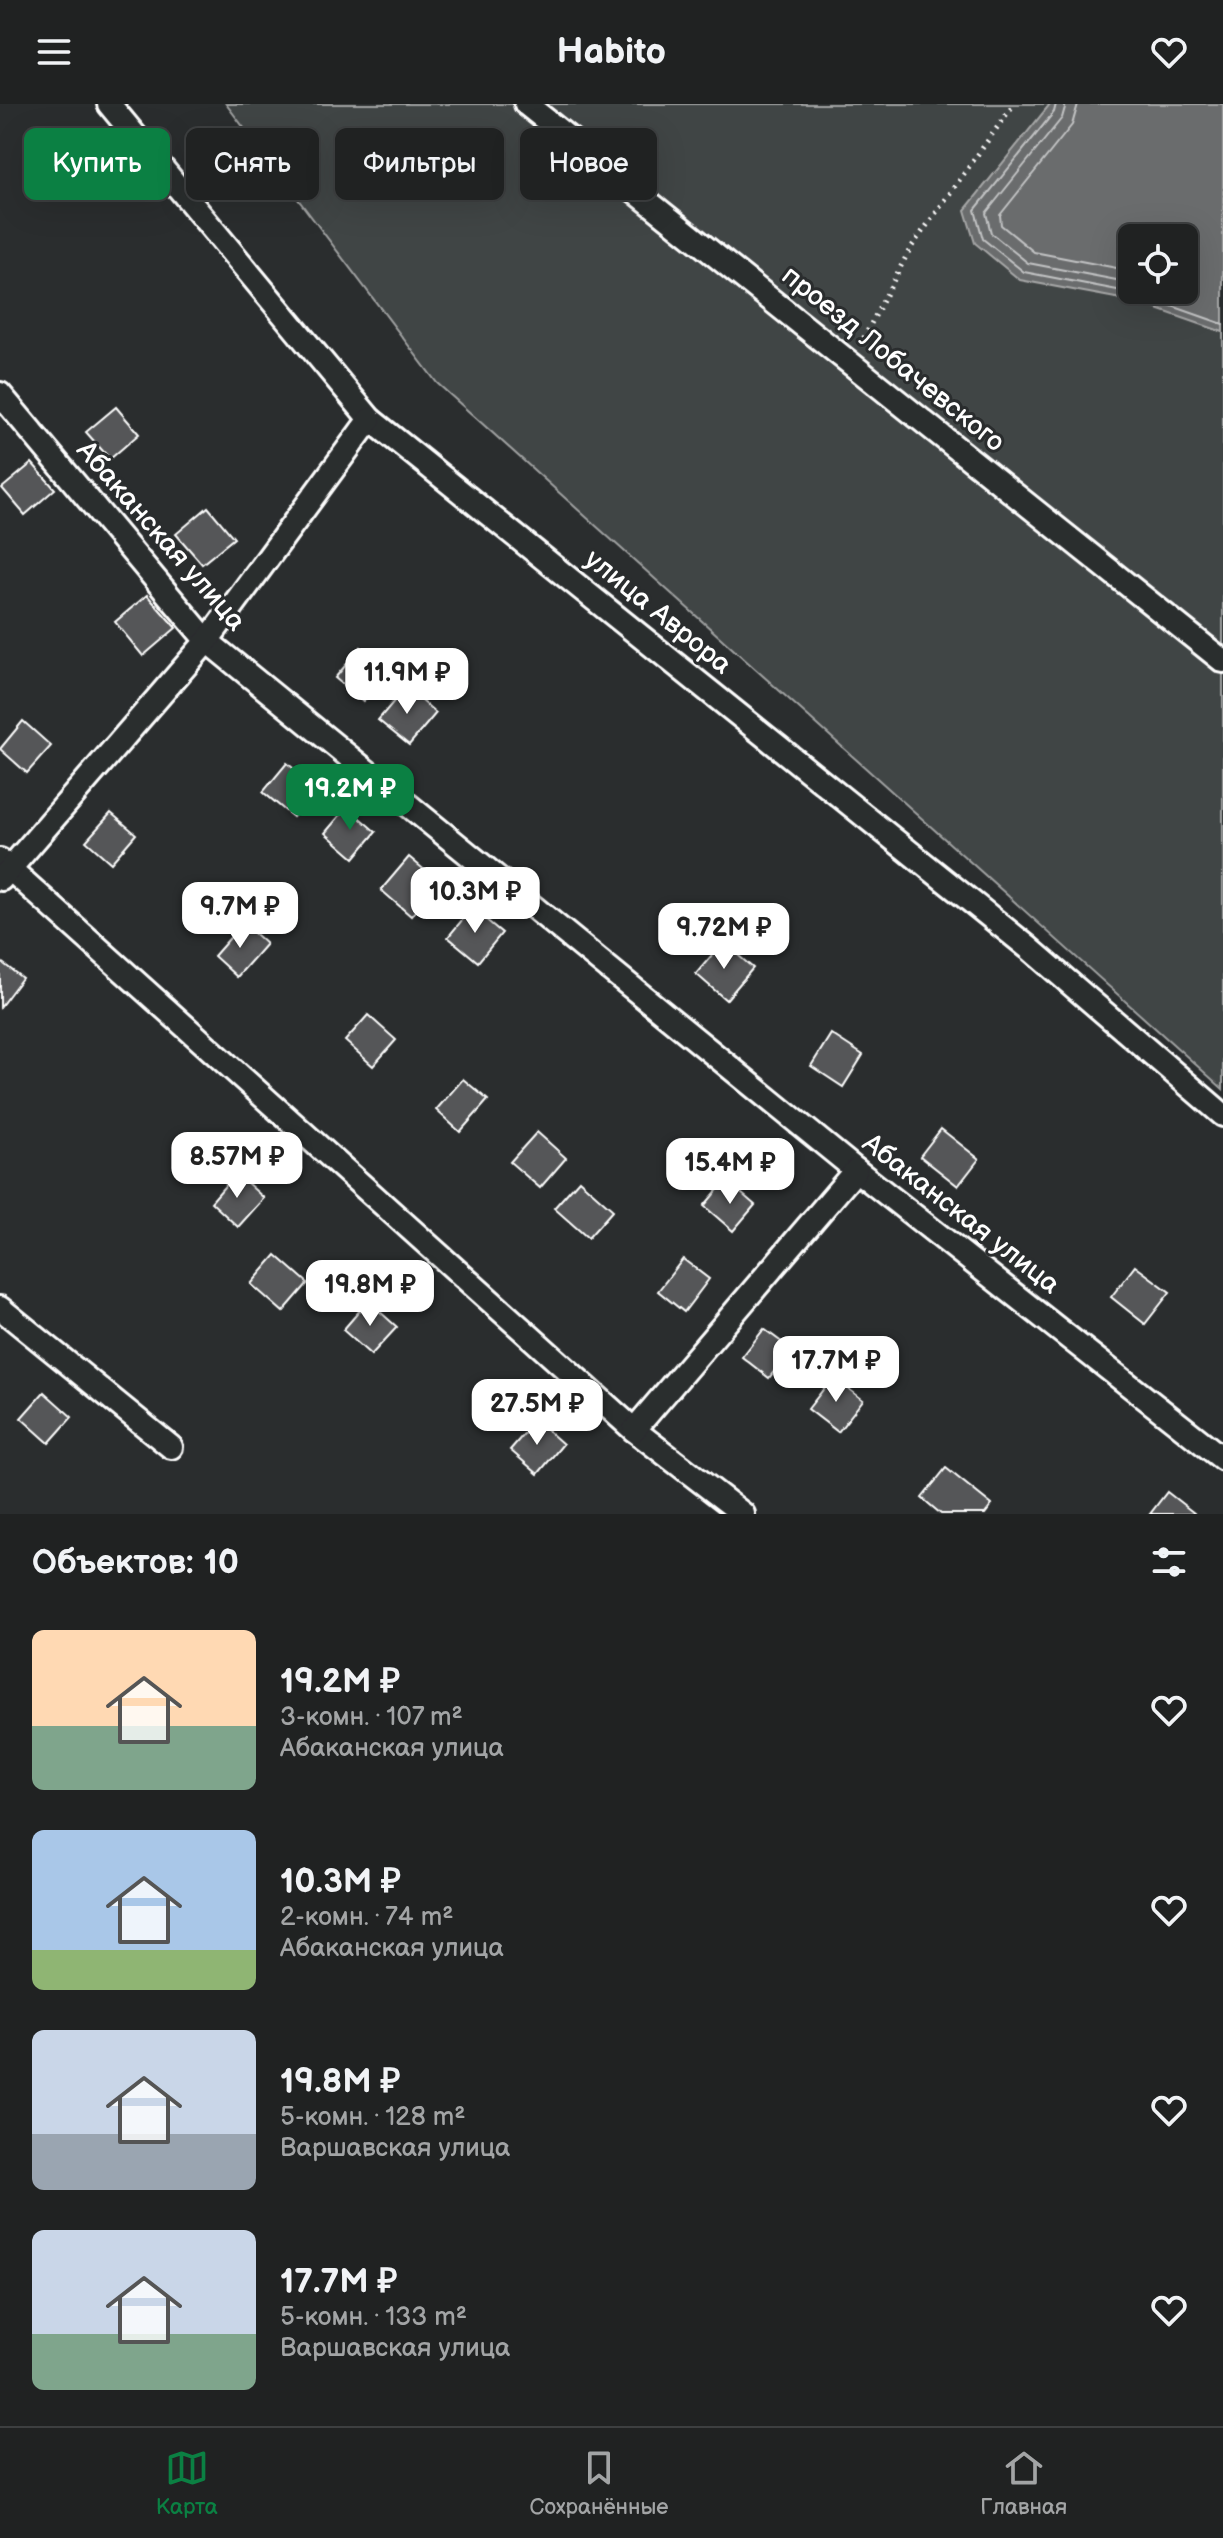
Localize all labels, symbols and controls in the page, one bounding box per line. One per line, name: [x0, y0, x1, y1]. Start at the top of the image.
icon: menu: [32, 30, 76, 74]
icon: heart: [1147, 30, 1191, 74]
text: Habito: [557, 31, 666, 74]
chip: Купить: [24, 128, 170, 200]
chip: Снять: [186, 128, 319, 200]
chip: Фильтры: [335, 128, 504, 200]
chip: Новое: [520, 128, 657, 200]
map controls: [1118, 224, 1198, 304]
button: locate: [1118, 224, 1198, 304]
street label: проезд Лобачевского: [775, 259, 1011, 459]
street label: Абаканская улица: [69, 433, 253, 638]
street label: улица Аврора: [578, 543, 738, 682]
pin: 11.9M ₽: [333, 648, 481, 716]
text: 11.9M ₽: [363, 658, 451, 689]
pin: 19.2M ₽: [276, 764, 424, 832]
text: 19.2M ₽: [304, 774, 396, 805]
pin: 10.3M ₽: [401, 867, 549, 935]
text: 10.3M ₽: [429, 877, 521, 908]
pin: 9.7M ₽: [175, 882, 305, 950]
text: 9.7M ₽: [200, 892, 280, 923]
pin: 9.72M ₽: [650, 903, 798, 971]
text: 9.72M ₽: [676, 913, 772, 944]
street label: Абаканская улица: [855, 1126, 1066, 1301]
pin: 8.57M ₽: [163, 1132, 311, 1200]
pin: 15.4M ₽: [656, 1138, 804, 1206]
text: 8.57M ₽: [189, 1142, 285, 1173]
text: 15.4M ₽: [684, 1148, 776, 1179]
pin: 19.8M ₽: [296, 1260, 444, 1328]
text: 19.8M ₽: [324, 1270, 416, 1301]
pin: 17.7M ₽: [762, 1336, 910, 1404]
text: 17.7M ₽: [791, 1346, 881, 1377]
pin: 27.5M ₽: [463, 1379, 611, 1447]
text: 27.5M ₽: [490, 1389, 584, 1420]
icon: filters: [1147, 1540, 1191, 1584]
text: Объектов: 10: [32, 1542, 239, 1583]
text: 19.2M ₽: [280, 1661, 400, 1702]
icon: home: [96, 1662, 192, 1758]
icon: heart: [1147, 1688, 1191, 1732]
text: 3-комн. · 107 m²: [280, 1702, 463, 1733]
text: Абаканская улица: [280, 1733, 504, 1764]
text: 10.3M ₽: [280, 1861, 401, 1902]
icon: home: [96, 1862, 192, 1958]
icon: heart: [1147, 1888, 1191, 1932]
text: 2-комн. · 74 m²: [280, 1902, 453, 1933]
text: Абаканская улица: [280, 1933, 504, 1964]
text: 19.8M ₽: [280, 2061, 400, 2102]
icon: home: [96, 2062, 192, 2158]
icon: heart: [1147, 2088, 1191, 2132]
text: 5-комн. · 128 m²: [280, 2102, 466, 2133]
text: Варшавская улица: [280, 2133, 510, 2164]
text: 17.7M ₽: [280, 2261, 398, 2302]
icon: home: [96, 2262, 192, 2358]
icon: heart: [1147, 2288, 1191, 2332]
text: 5-комн. · 133 m²: [280, 2302, 467, 2333]
text: Варшавская улица: [280, 2333, 510, 2364]
tab: Карта: [156, 2446, 218, 2521]
tab: Сохранённые: [530, 2446, 669, 2521]
tab: Главная: [980, 2446, 1067, 2521]

